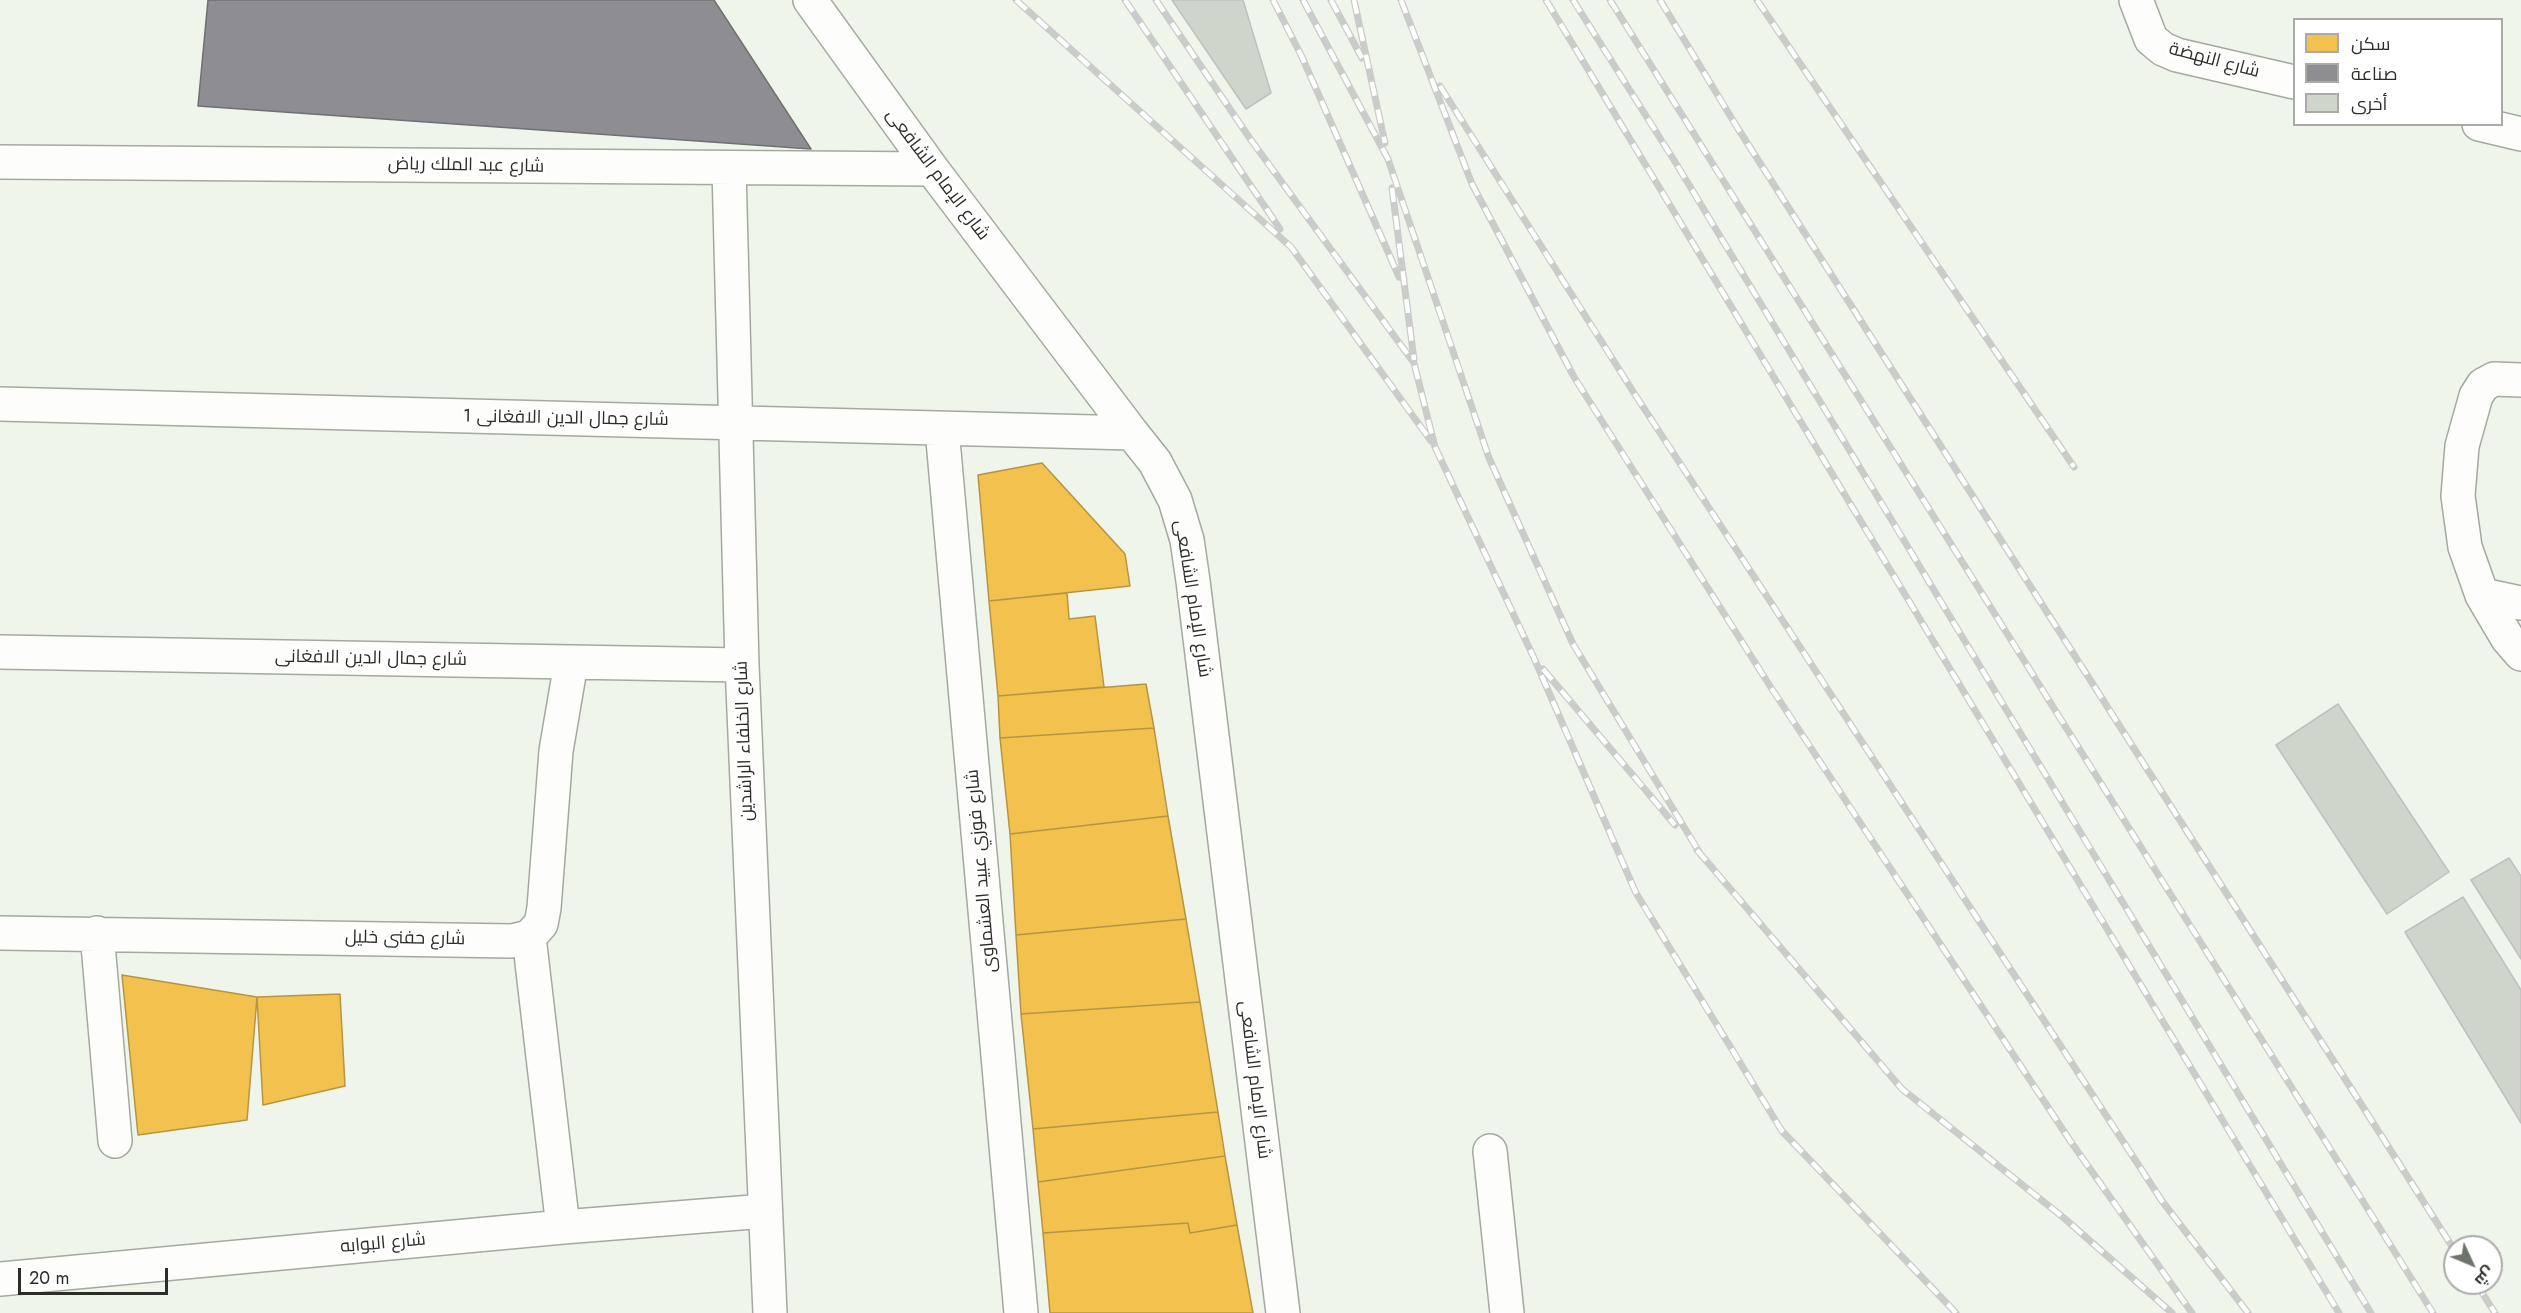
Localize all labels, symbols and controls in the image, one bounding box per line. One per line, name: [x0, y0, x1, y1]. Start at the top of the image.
legend: [2293, 18, 2503, 126]
text: سكن: [2351, 31, 2390, 57]
street label: شارع النهضة: [2166, 39, 2262, 83]
text: صناعة: [2351, 61, 2397, 87]
text: أخرى: [2351, 91, 2387, 117]
street label: شارع الإمام الشافعى: [880, 105, 994, 245]
street label: شارع عبد الملك رياض: [388, 154, 544, 178]
street label: شارع جمال الدين الافغانى 1: [463, 406, 669, 432]
street label: شارع الإمام الشافعى: [1169, 519, 1215, 679]
street label: شارع جمال الدين الافغانى: [275, 647, 467, 671]
street label: شارع الخلفاء الراشدين: [731, 660, 759, 822]
street label: شارع فوزي عبيد العشماوى: [962, 768, 1002, 974]
street label: شارع حفنى خليل: [345, 927, 465, 951]
street label: شارع الإمام الشافعى: [1234, 1000, 1274, 1160]
street label: شارع البوابه: [339, 1230, 427, 1258]
north arrow: [2443, 1235, 2503, 1295]
scale bar: [21, 1256, 171, 1294]
text: ش: [2469, 1261, 2500, 1292]
text: 20 m: [29, 1265, 69, 1291]

